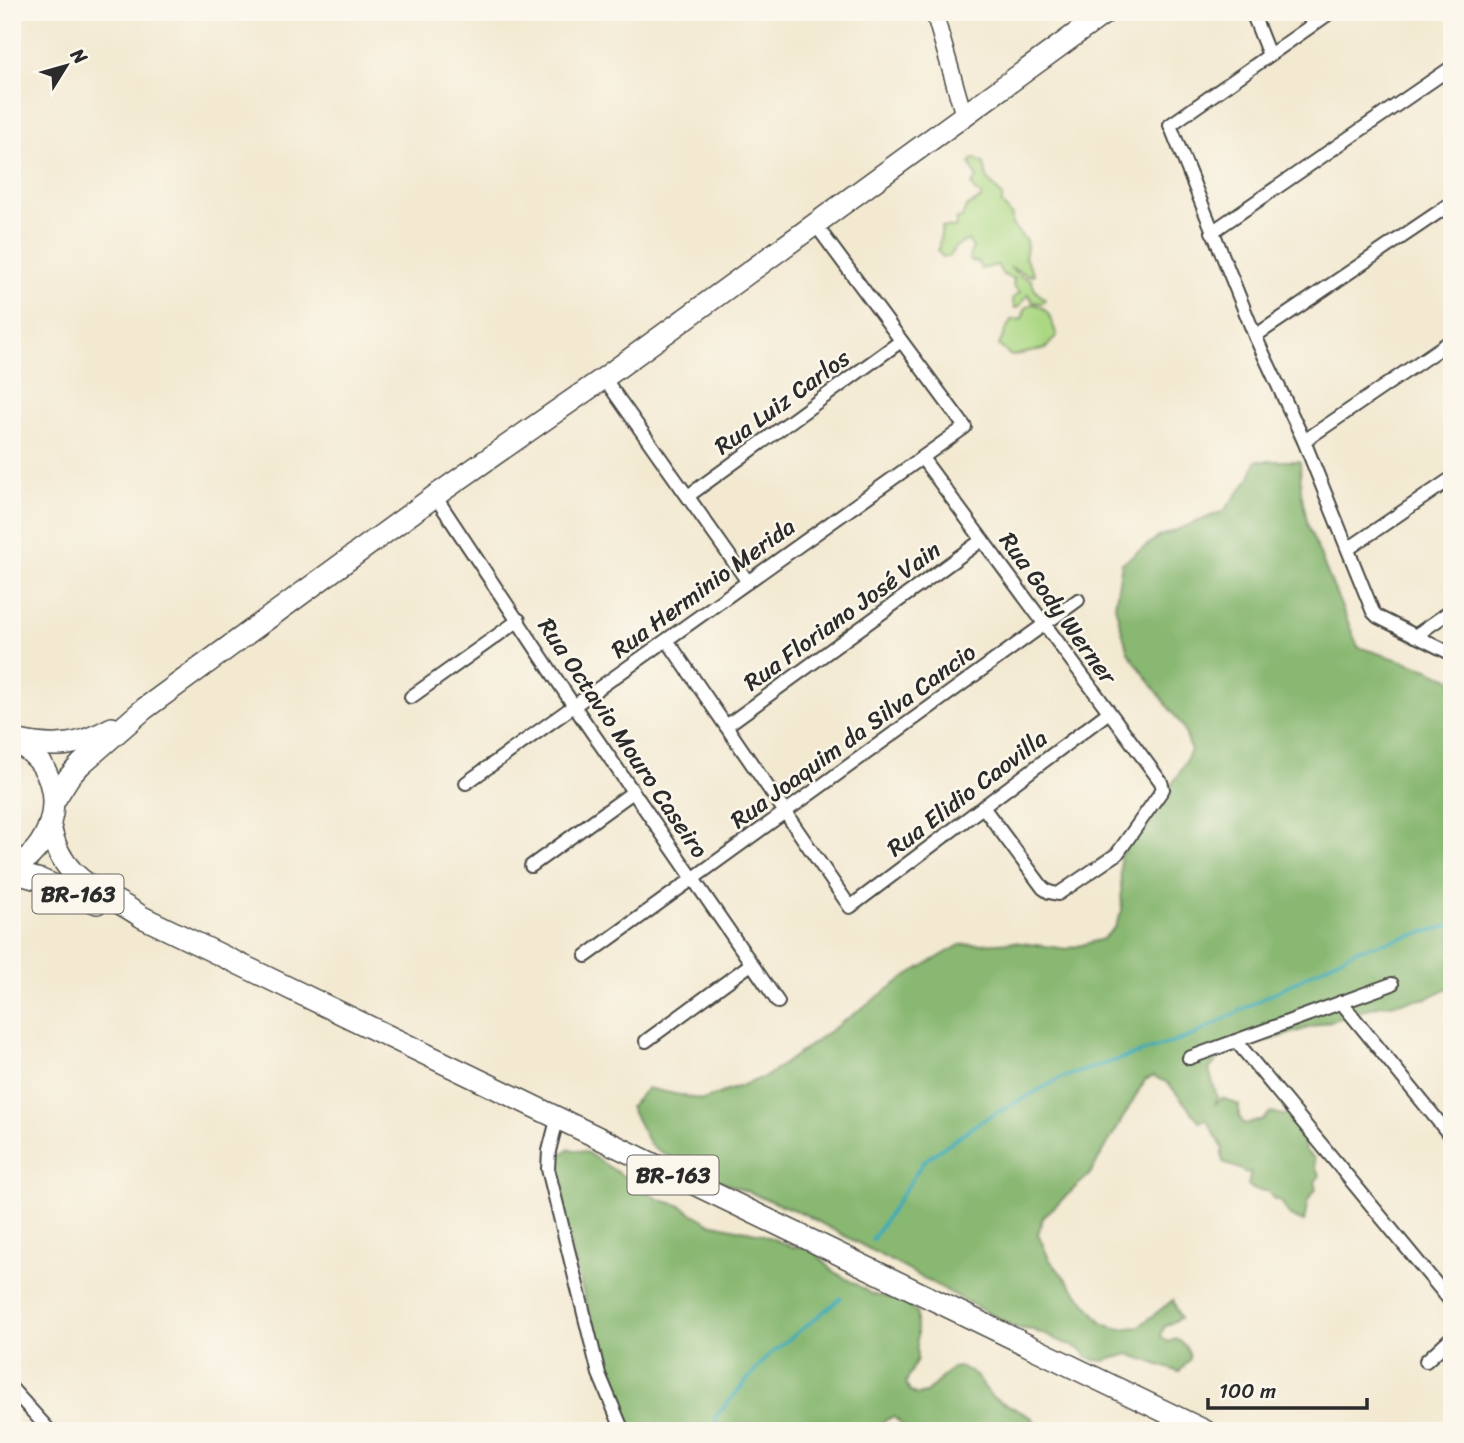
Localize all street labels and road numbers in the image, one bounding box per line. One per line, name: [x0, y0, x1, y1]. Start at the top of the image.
street label: Rua Luiz Carlos: [705, 337, 860, 466]
street label: Rua Herminio Merida: [602, 506, 804, 670]
street label: Rua Gody Werner: [988, 523, 1129, 695]
street label: Rua Floriano José Vain: [734, 530, 950, 702]
street label: Rua Octavio Mouro Caseiro: [526, 609, 720, 867]
street label: Rua Joaquim da Silva Cancio: [721, 632, 985, 840]
street label: Rua Elidio Caovilla: [877, 718, 1057, 868]
road number: BR-163: [32, 874, 124, 914]
road number: BR-163: [628, 1156, 718, 1194]

